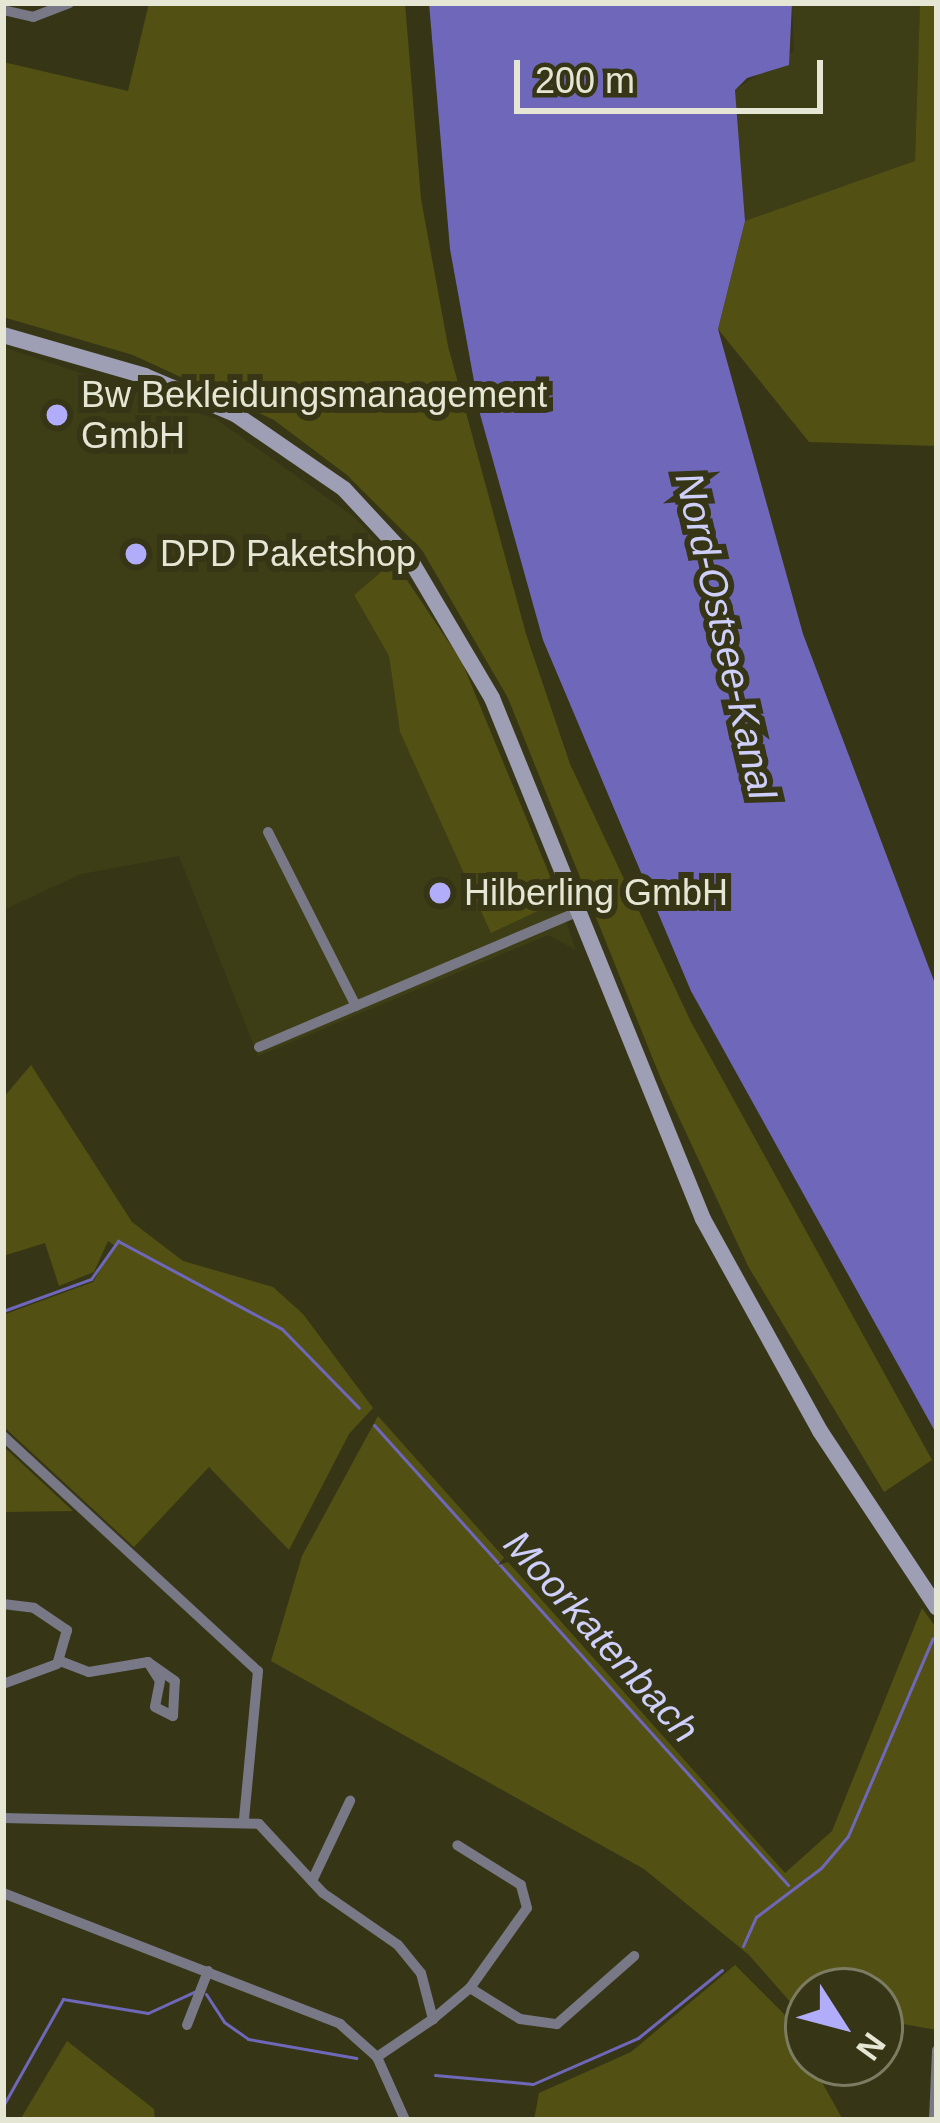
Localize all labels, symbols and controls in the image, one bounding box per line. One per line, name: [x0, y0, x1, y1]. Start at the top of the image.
scale bar: [520, 36, 829, 110]
text: 200 m: [535, 60, 635, 101]
place label: Bw Bekleidungsmanagement GmbH: [81, 372, 547, 457]
marker: Bw Bekleidungsmanagement GmbH: [44, 402, 70, 428]
water label: Nord-Ostsee-Kanal: [665, 468, 785, 804]
place label: DPD Paketshop: [160, 532, 416, 576]
marker: DPD Paketshop: [123, 541, 149, 567]
place label: Hilberling GmbH: [464, 871, 728, 915]
marker: Hilberling GmbH: [427, 880, 453, 906]
water label: Moorkatenbach: [494, 1521, 708, 1753]
north arrow: [784, 1967, 904, 2087]
text: N: [849, 2026, 893, 2067]

